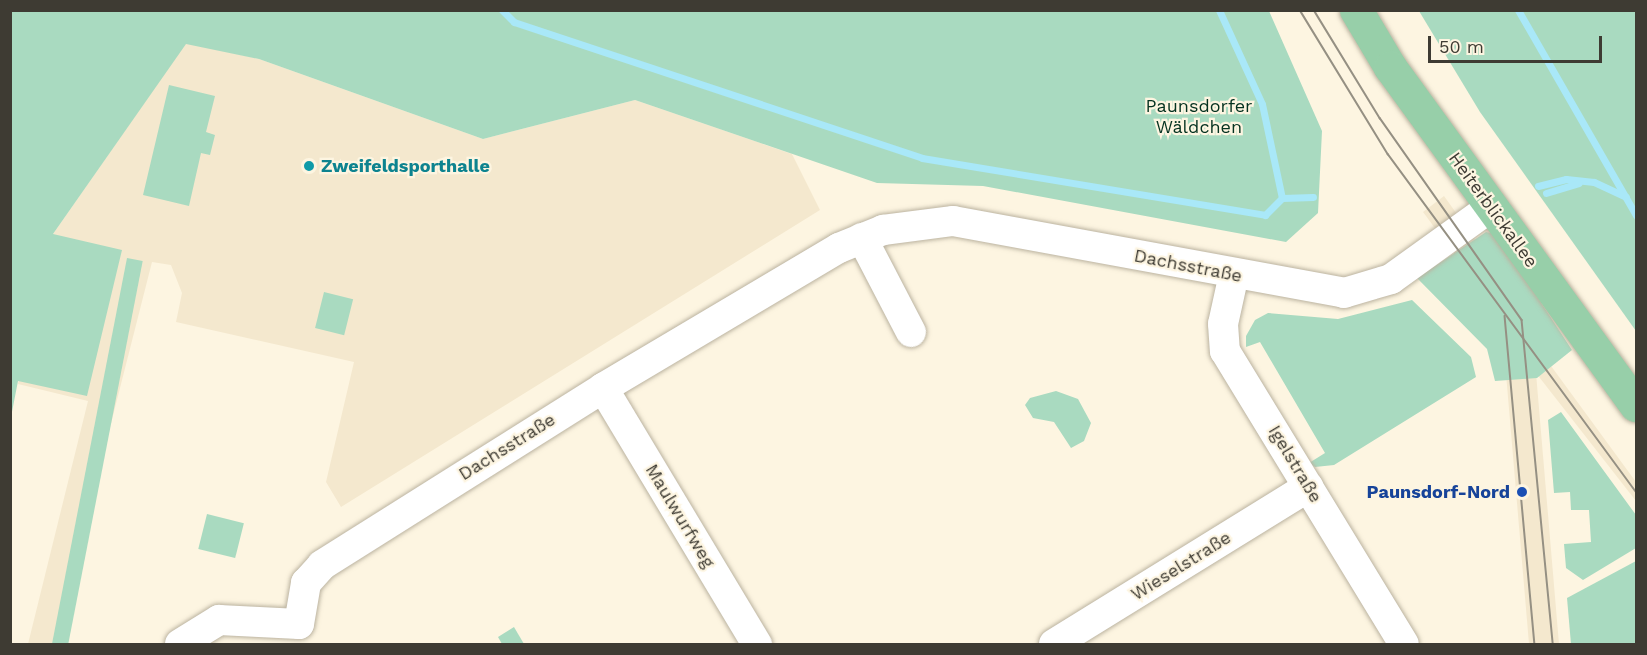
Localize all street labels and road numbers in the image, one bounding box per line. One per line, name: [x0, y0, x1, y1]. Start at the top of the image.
street label: Heiterblickallee: [1444, 148, 1542, 272]
street label: Dachsstraße: [1132, 245, 1244, 287]
street label: Dachsstraße: [455, 409, 559, 485]
street label: Igelstraße: [1263, 421, 1327, 507]
street label: Maulwurfweg: [641, 460, 719, 572]
street label: Wieselstraße: [1127, 527, 1235, 605]

